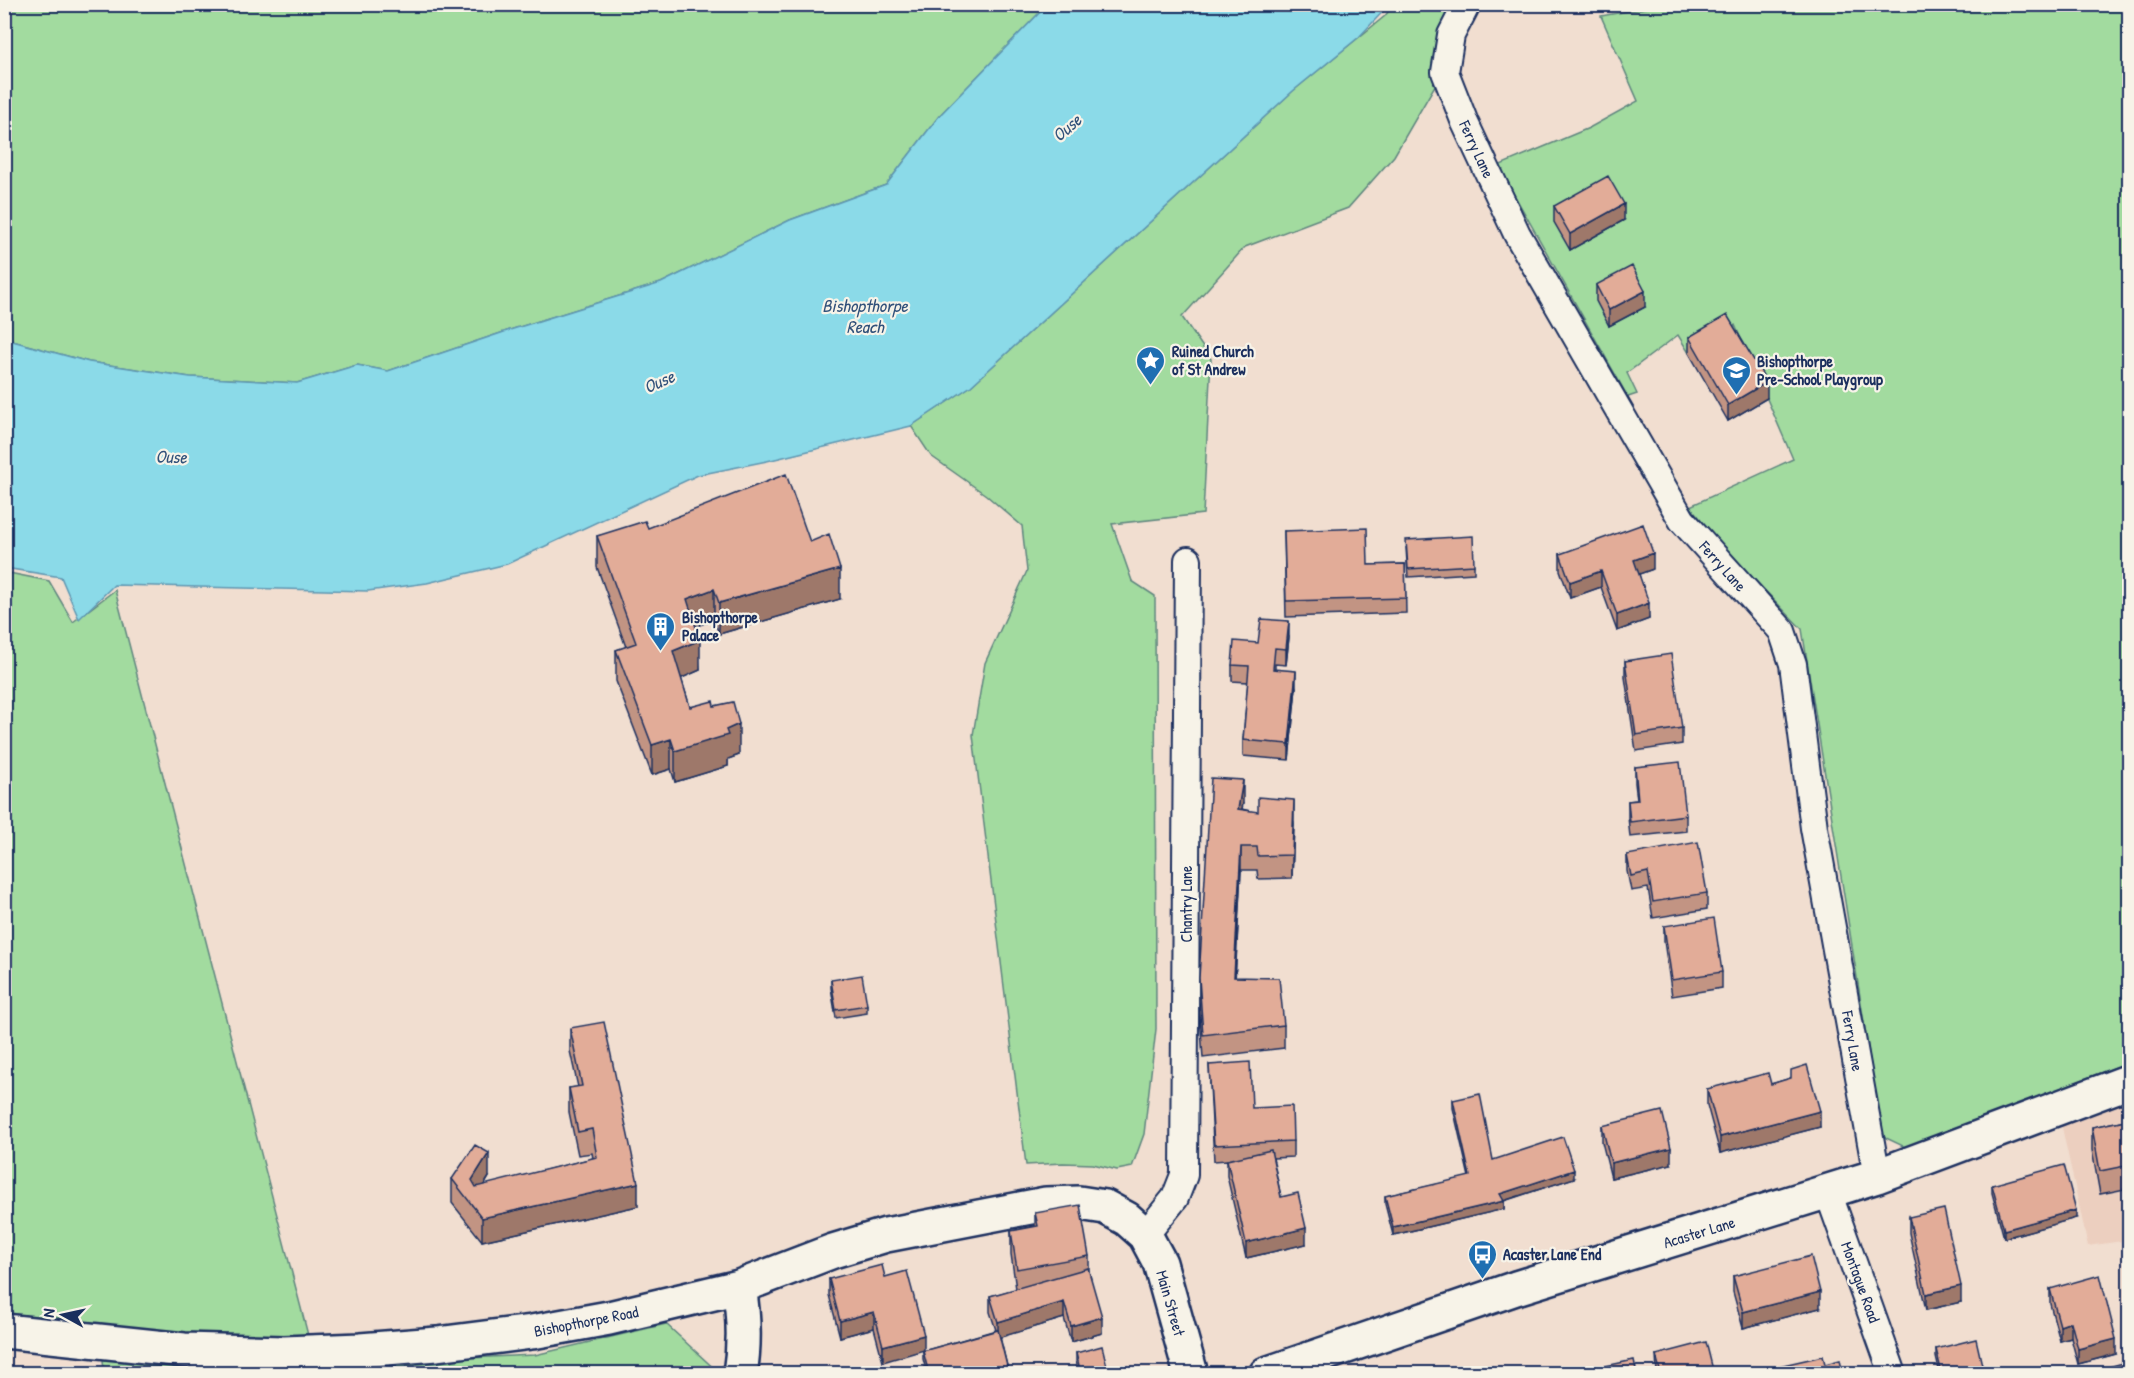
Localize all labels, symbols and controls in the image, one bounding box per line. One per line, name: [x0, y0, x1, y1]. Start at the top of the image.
water label: Ouse: [1047, 107, 1087, 147]
street label: Ferry Lane: [1454, 116, 1500, 182]
water label: Bishopthorpe Reach: [822, 293, 909, 339]
place label: Ruined Church of St Andrew: [1172, 340, 1254, 380]
place icon: Ruined Church of St Andrew: [1135, 344, 1167, 386]
place label: Bishopthorpe Pre-School Playgroup: [1757, 350, 1883, 391]
school or university icon: Bishopthorpe Pre-School Playgroup: [1720, 354, 1752, 396]
water label: Ouse: [639, 363, 679, 399]
water label: Ouse: [155, 443, 188, 470]
street label: Ferry Lane: [1694, 535, 1752, 596]
place label: Bishopthorpe Palace: [682, 606, 759, 646]
building icon: Bishopthorpe Palace: [645, 610, 677, 652]
street label: Chantry Lane: [1175, 865, 1197, 942]
street label: Ferry Lane: [1837, 1008, 1869, 1074]
street label: Acaster Lane: [1660, 1210, 1738, 1253]
bus stop icon: Acaster Lane End: [1466, 1238, 1498, 1280]
street label: Montague Road: [1836, 1238, 1886, 1326]
place label: Acaster Lane End: [1503, 1243, 1602, 1265]
street label: Main Street: [1151, 1268, 1191, 1339]
north arrow: [33, 1285, 93, 1345]
street label: Bishopthorpe Road: [532, 1300, 640, 1342]
text: N: [37, 1307, 60, 1319]

